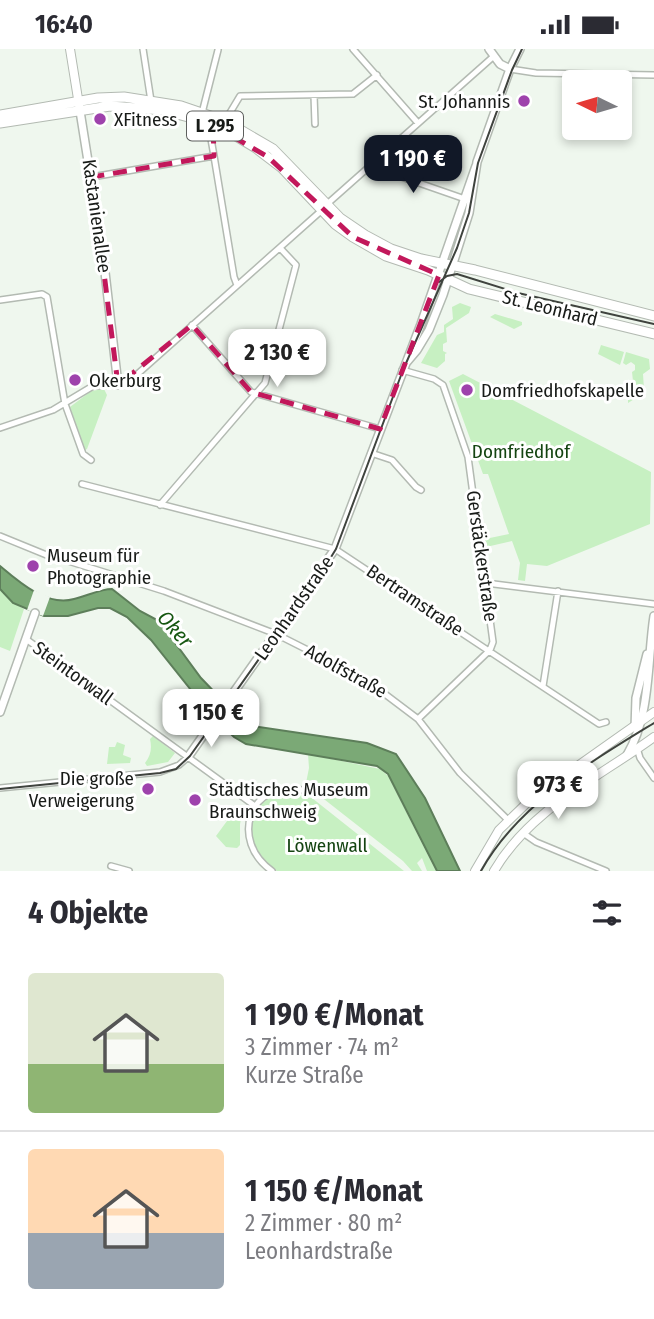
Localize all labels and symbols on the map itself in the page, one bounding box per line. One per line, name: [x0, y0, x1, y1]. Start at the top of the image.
north arrow: [562, 70, 632, 140]
place label: St. Johannis: [418, 90, 510, 113]
marker: St. Johannis: [516, 93, 532, 109]
place label: XFitness: [114, 108, 177, 131]
marker: XFitness: [92, 111, 108, 127]
road number: L 295: [187, 111, 243, 141]
pin: 1 190 €: [348, 135, 478, 195]
street label: Kastanienallee: [78, 158, 116, 274]
street label: St. Leonhard: [500, 285, 600, 331]
pin: 2 130 €: [212, 329, 342, 389]
place label: Okerburg: [89, 369, 161, 392]
marker: Okerburg: [67, 372, 83, 388]
place label: Domfriedhofskapelle: [481, 379, 644, 402]
marker: Domfriedhofskapelle: [459, 382, 475, 398]
park label: Domfriedhof: [472, 440, 571, 463]
street label: Gerstäckerstraße: [461, 489, 503, 623]
place label: Museum für Photographie: [47, 544, 151, 589]
street label: Leonhardstraße: [250, 551, 338, 665]
marker: Museum für Photographie: [25, 558, 41, 574]
street label: Bertramstraße: [362, 559, 468, 641]
water label: Oker: [152, 605, 199, 653]
street label: Steintorwall: [28, 636, 118, 710]
street label: Adolfstraße: [301, 639, 391, 703]
pin: 1 150 €: [146, 689, 276, 749]
pin: 973 €: [509, 761, 607, 821]
place label: Die große Verweigerung: [29, 767, 134, 812]
place label: Städtisches Museum Braunschweig: [209, 778, 369, 823]
marker: Die große Verweigerung: [140, 781, 156, 797]
marker: Städtisches Museum Braunschweig: [187, 792, 203, 808]
park label: Löwenwall: [286, 834, 368, 857]

